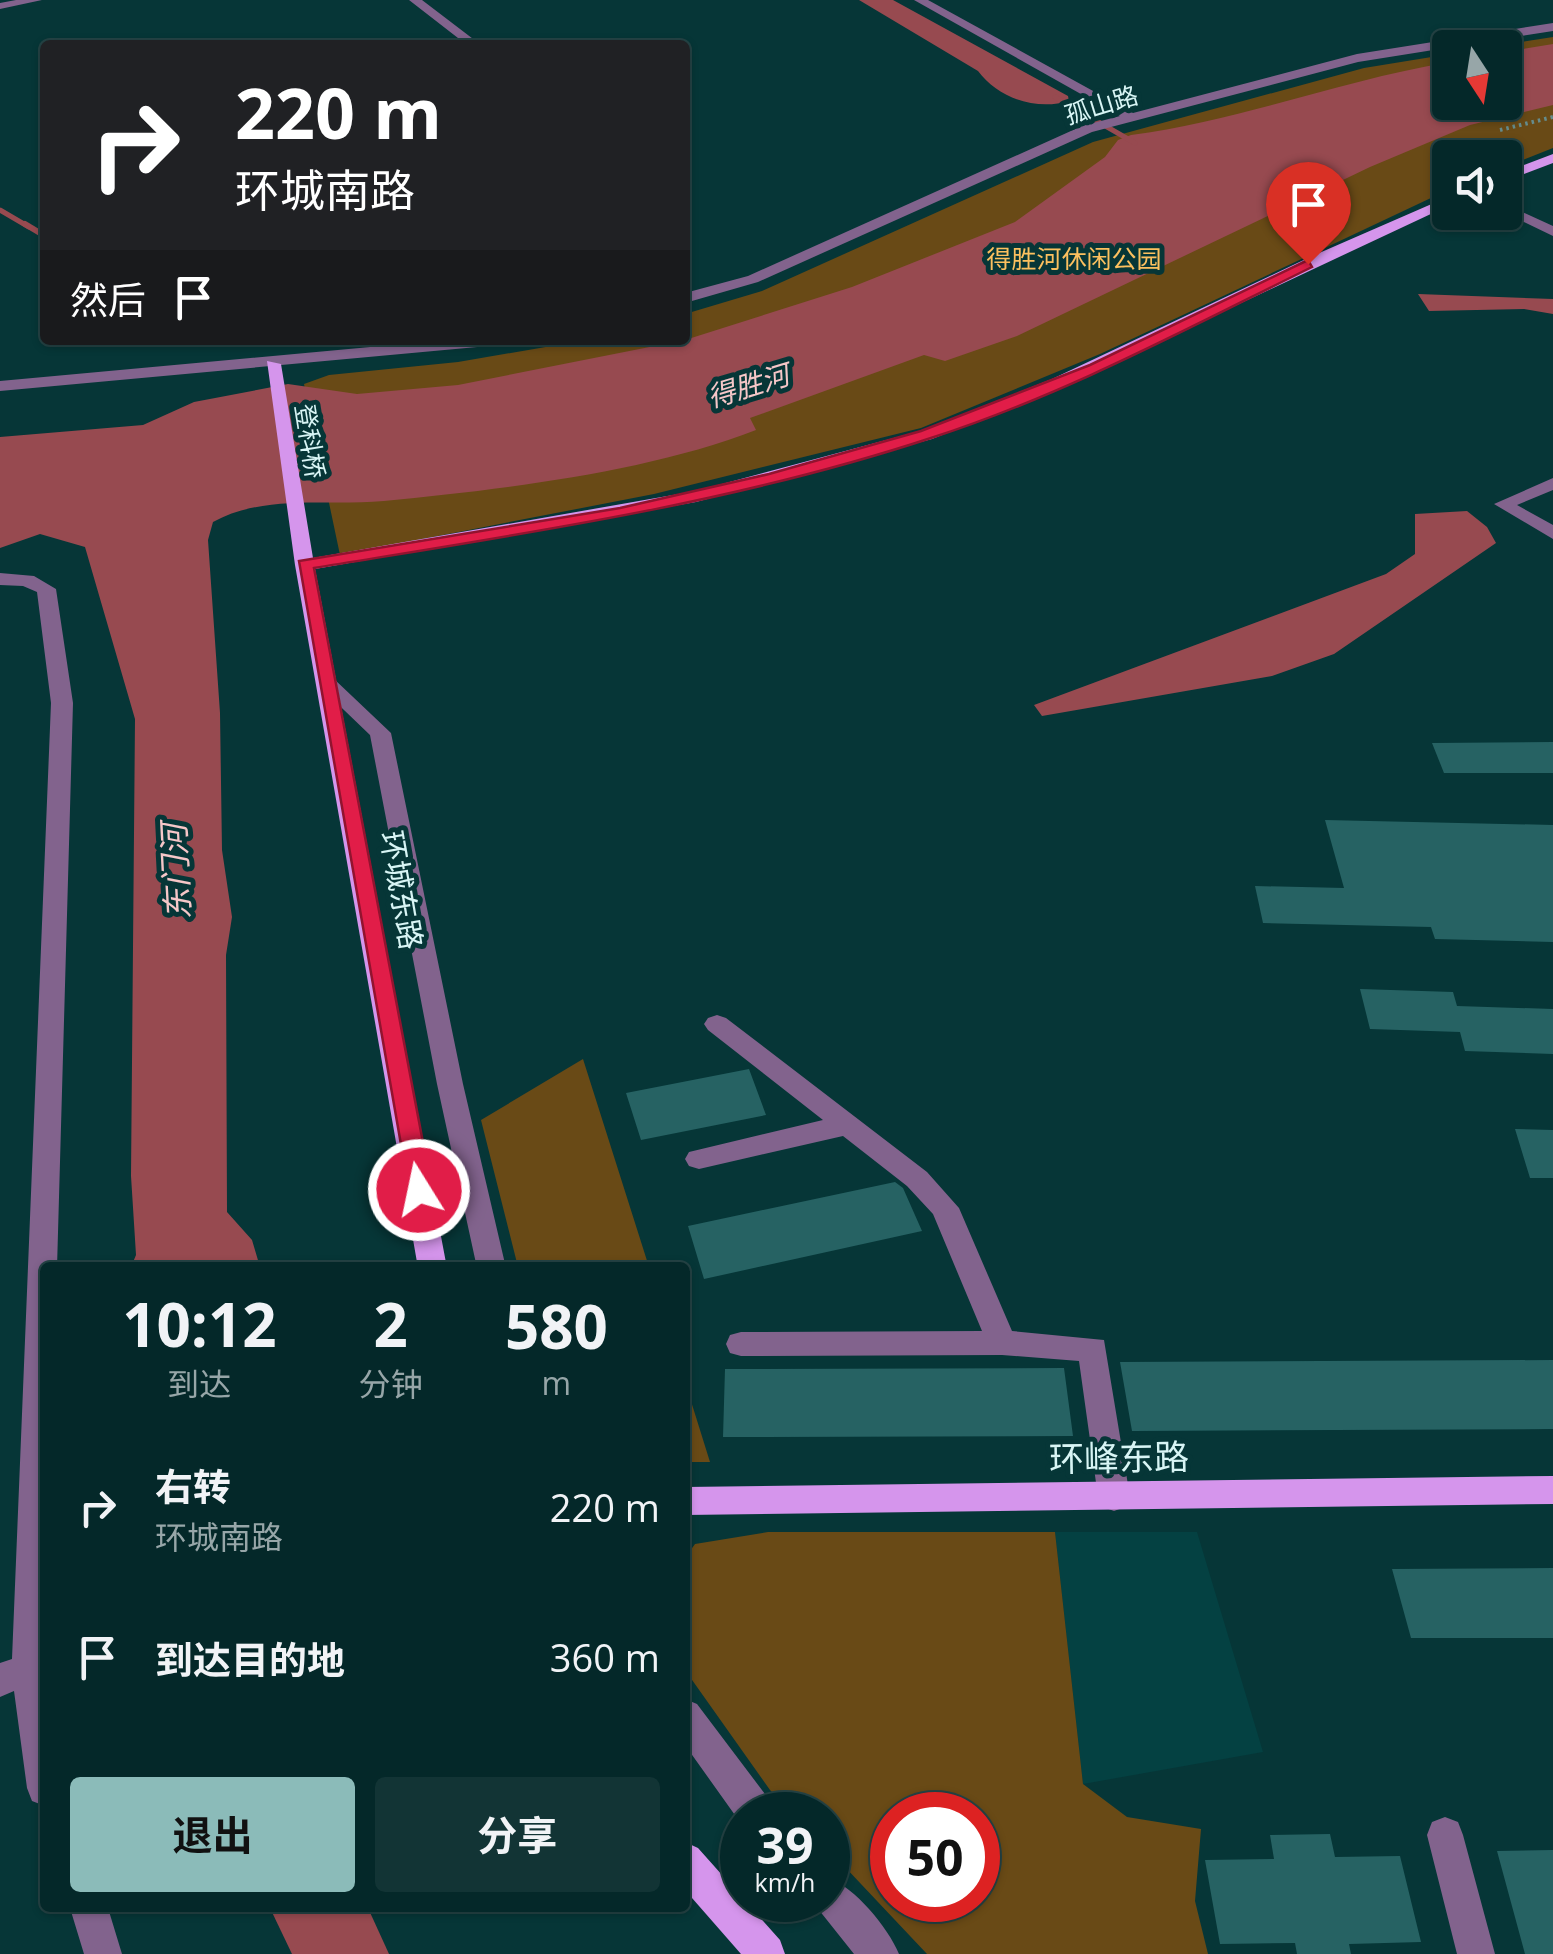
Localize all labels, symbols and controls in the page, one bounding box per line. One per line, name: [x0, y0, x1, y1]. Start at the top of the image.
north arrow: [1432, 30, 1522, 120]
map controls: [1432, 30, 1522, 230]
text: 220 m: [235, 64, 442, 160]
street label: 孤山路: [1060, 77, 1142, 131]
icon: right: [70, 80, 200, 210]
button: sound: [1432, 140, 1522, 230]
text: 环城南路: [235, 159, 415, 220]
pin: [1266, 162, 1351, 265]
icon: arrive: [1281, 177, 1336, 232]
park label: 得胜河休闲公园: [986, 241, 1162, 275]
icon: arrive: [166, 270, 221, 325]
text: 然后: [70, 273, 146, 325]
water label: 得胜河: [702, 353, 798, 415]
street label: 登科桥: [288, 401, 334, 481]
water label: 东门河: [151, 817, 199, 921]
street label: 环城东路: [371, 827, 433, 953]
position arrow: [367, 1138, 471, 1242]
text: 10:12: [122, 1283, 277, 1365]
text: 2: [374, 1283, 408, 1365]
text: 580: [505, 1285, 608, 1367]
text: m: [542, 1361, 571, 1404]
text: 到达: [167, 1362, 231, 1405]
text: 分钟: [359, 1362, 423, 1405]
street label: 环峰东路: [1049, 1432, 1189, 1482]
text: 右转: [155, 1460, 231, 1512]
icon: right: [70, 1480, 125, 1535]
text: 220 m: [550, 1481, 660, 1533]
text: 环城南路: [155, 1515, 283, 1558]
icon: arrive: [70, 1630, 125, 1685]
text: 360 m: [550, 1631, 660, 1683]
text: 到达目的地: [155, 1633, 345, 1685]
button: 退出: [70, 1777, 355, 1892]
button: 分享: [375, 1777, 660, 1892]
speed limit sign: 50: [870, 1792, 1000, 1922]
text: 39: [756, 1811, 814, 1879]
text: km/h: [755, 1865, 815, 1899]

